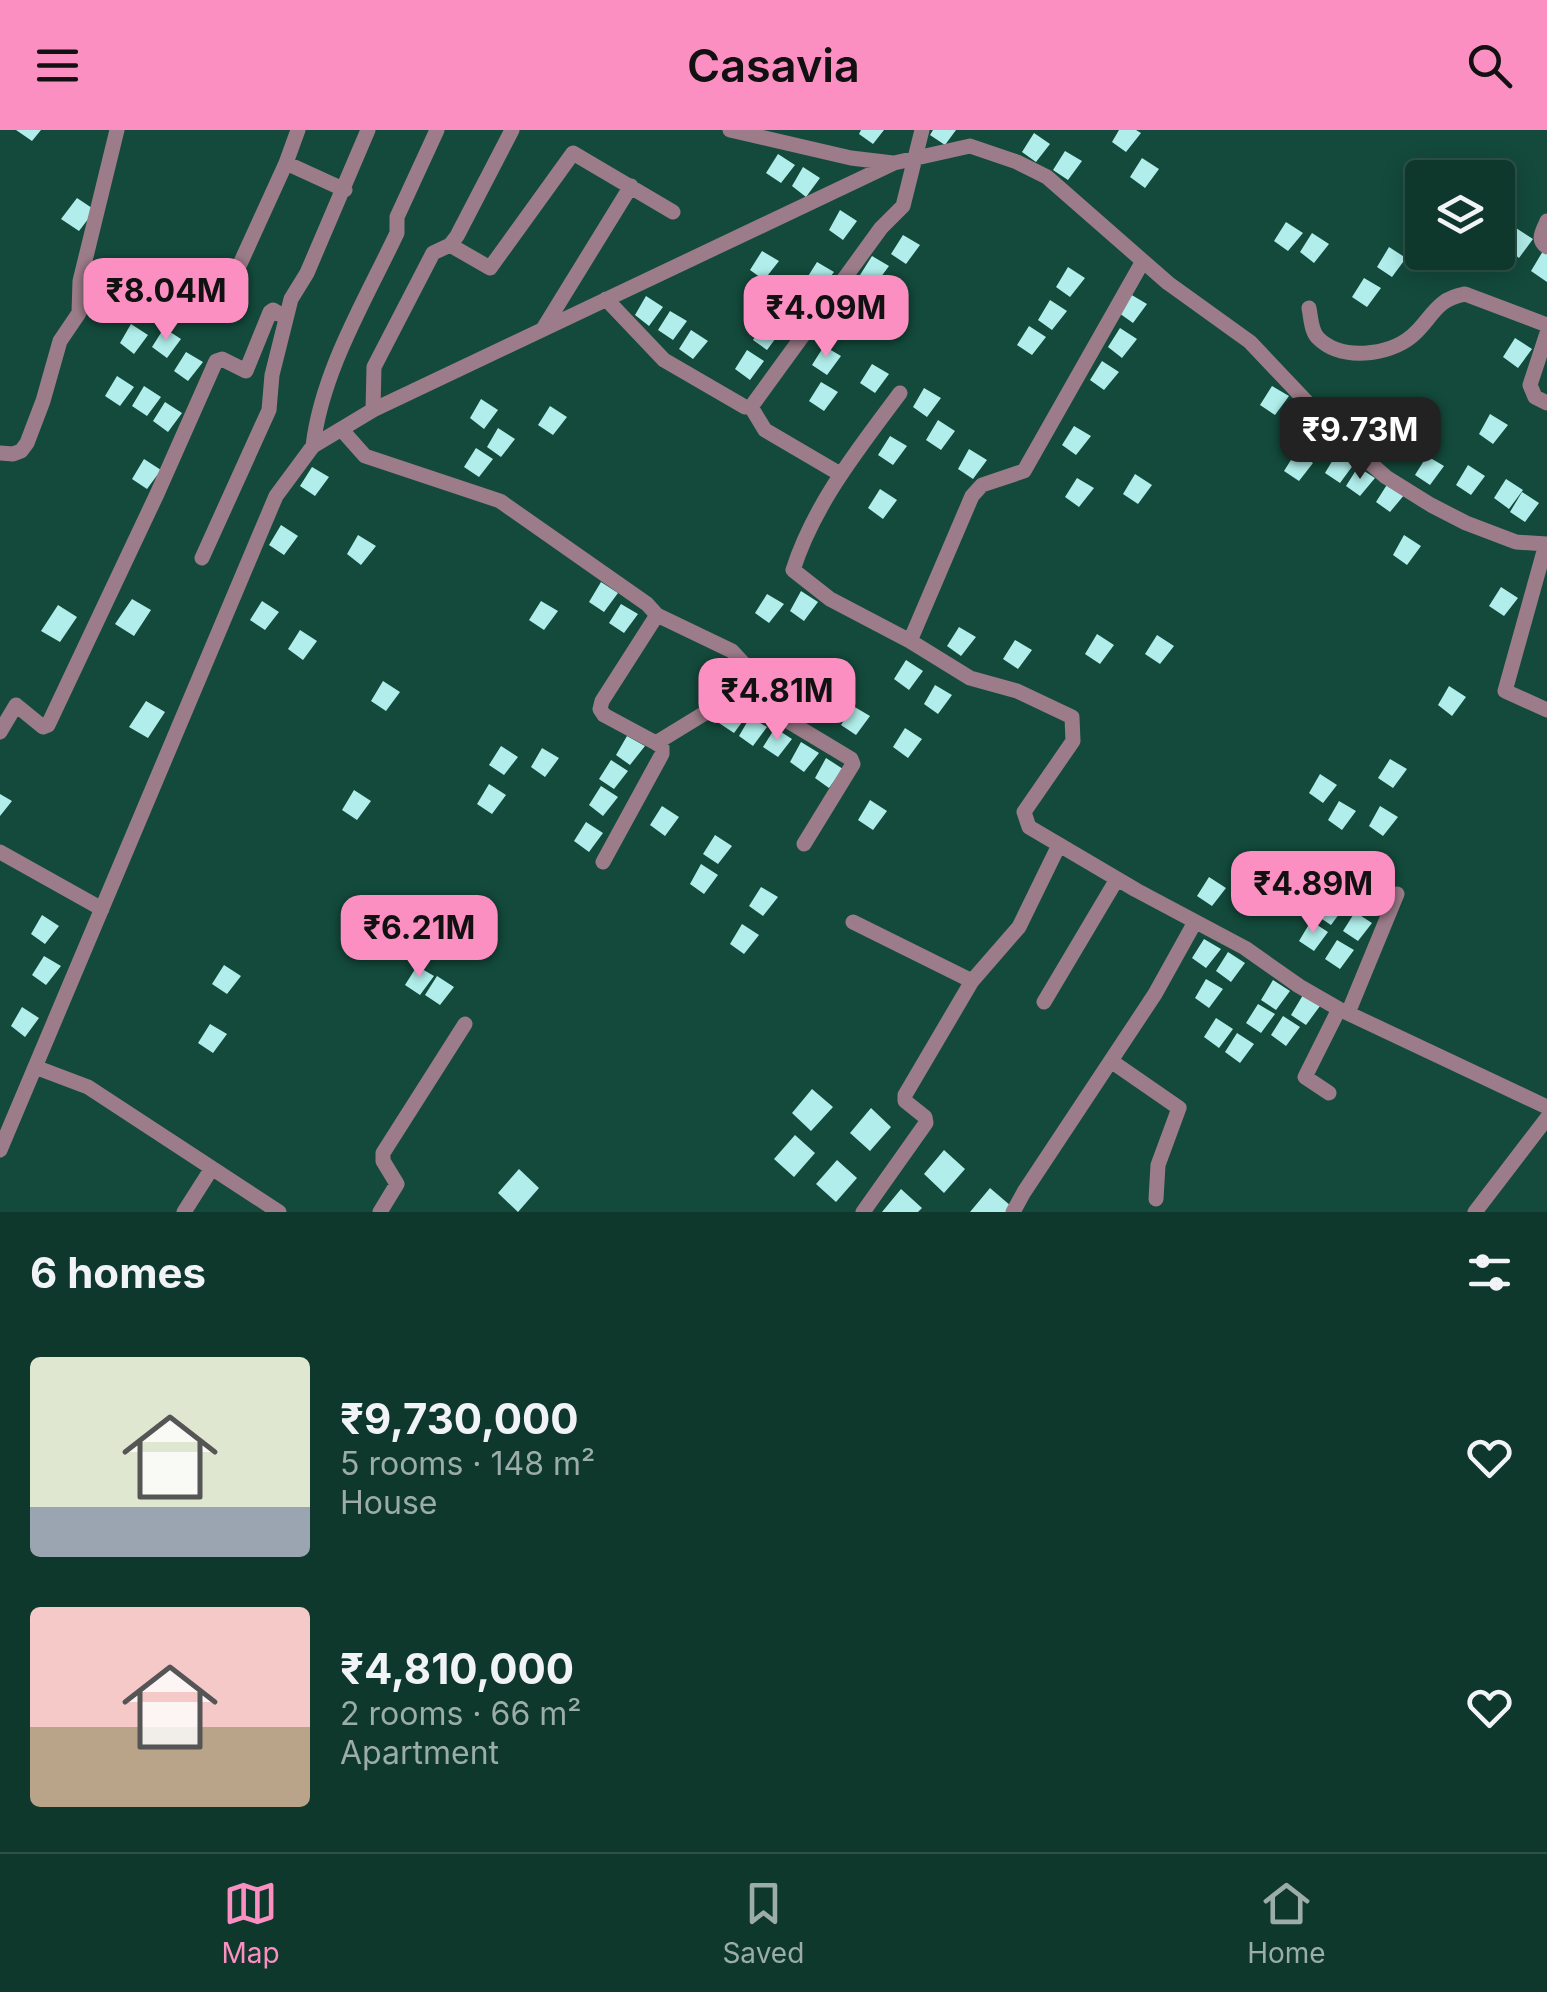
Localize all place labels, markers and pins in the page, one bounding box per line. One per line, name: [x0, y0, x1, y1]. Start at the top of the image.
pin: ₹8.04M: [85, 258, 247, 343]
pin: ₹4.09M: [745, 275, 907, 360]
pin: ₹9.73M: [1279, 397, 1441, 482]
pin: ₹4.81M: [696, 658, 858, 743]
pin: ₹4.89M: [1232, 851, 1394, 936]
pin: ₹6.21M: [338, 895, 500, 980]

